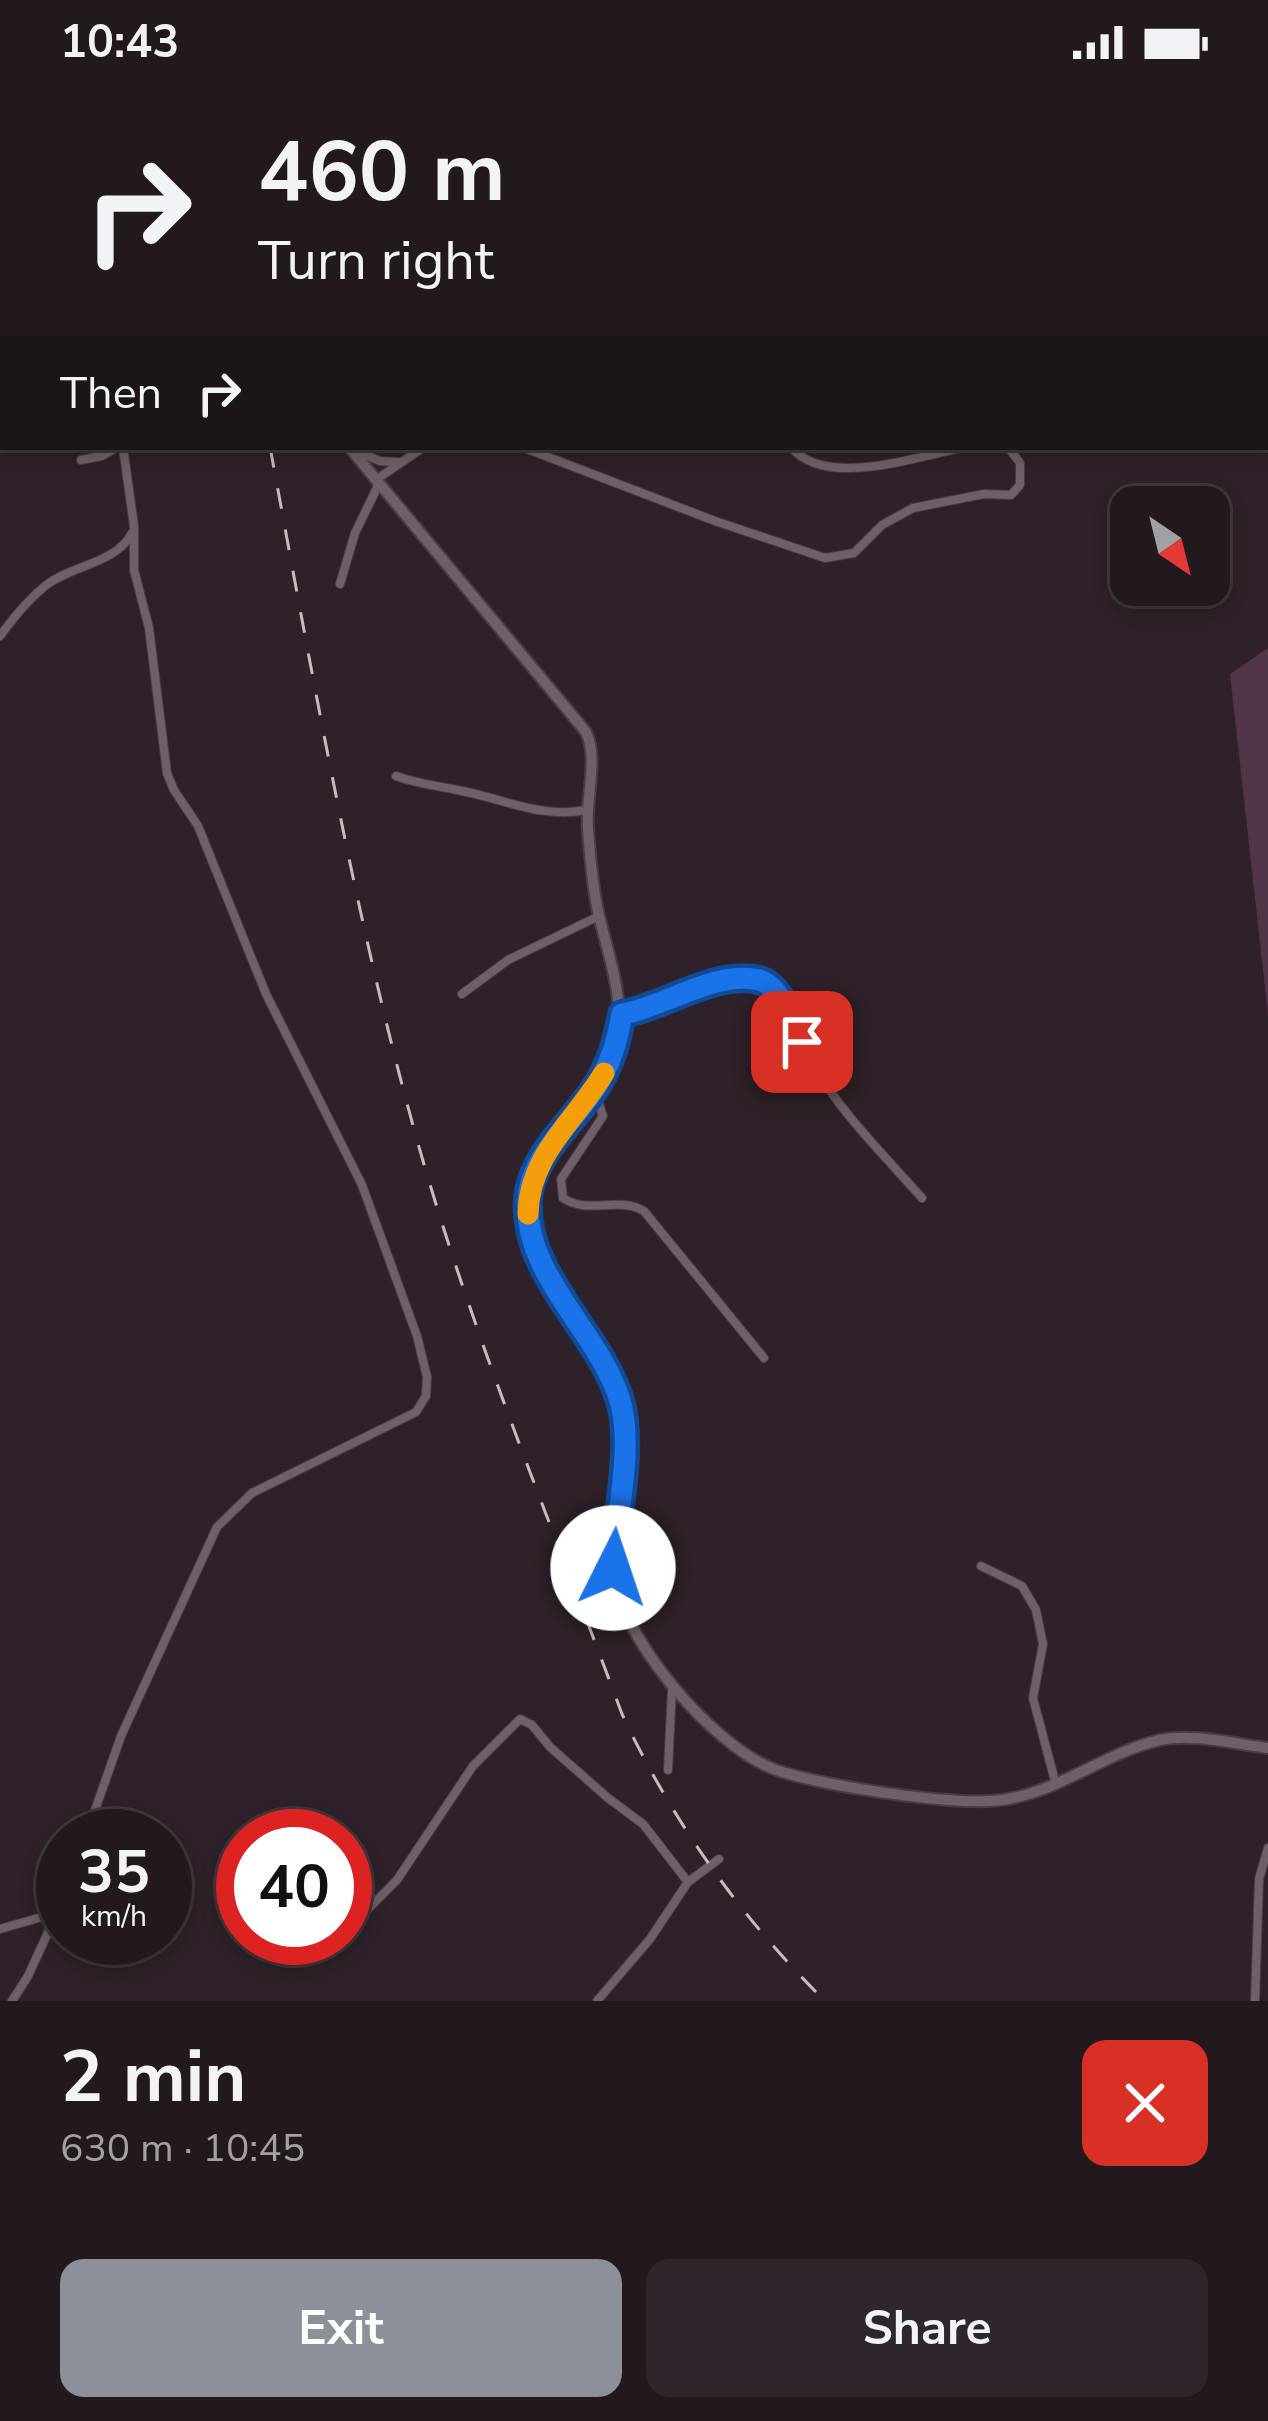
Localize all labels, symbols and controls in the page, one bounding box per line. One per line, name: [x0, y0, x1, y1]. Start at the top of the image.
text: 10:43: [60, 12, 179, 73]
text: 460 m: [258, 115, 506, 230]
icon: right: [60, 132, 216, 288]
text: Turn right: [258, 224, 494, 298]
icon: right: [186, 360, 252, 426]
text: Then: [60, 363, 162, 424]
north arrow: [1110, 486, 1230, 606]
map controls: [1110, 486, 1230, 606]
pin: [751, 991, 853, 1093]
icon: arrive: [769, 1009, 835, 1075]
position arrow: [550, 1505, 676, 1631]
speed limit sign: 40: [216, 1809, 372, 1965]
text: 35: [78, 1831, 150, 1913]
text: km/h: [81, 1896, 147, 1937]
text: 2 min: [60, 2028, 246, 2126]
button: close: [1082, 2040, 1208, 2166]
text: 630 m · 10:45: [60, 2122, 305, 2175]
button: Exit: [60, 2259, 622, 2397]
button: Share: [646, 2259, 1208, 2397]

